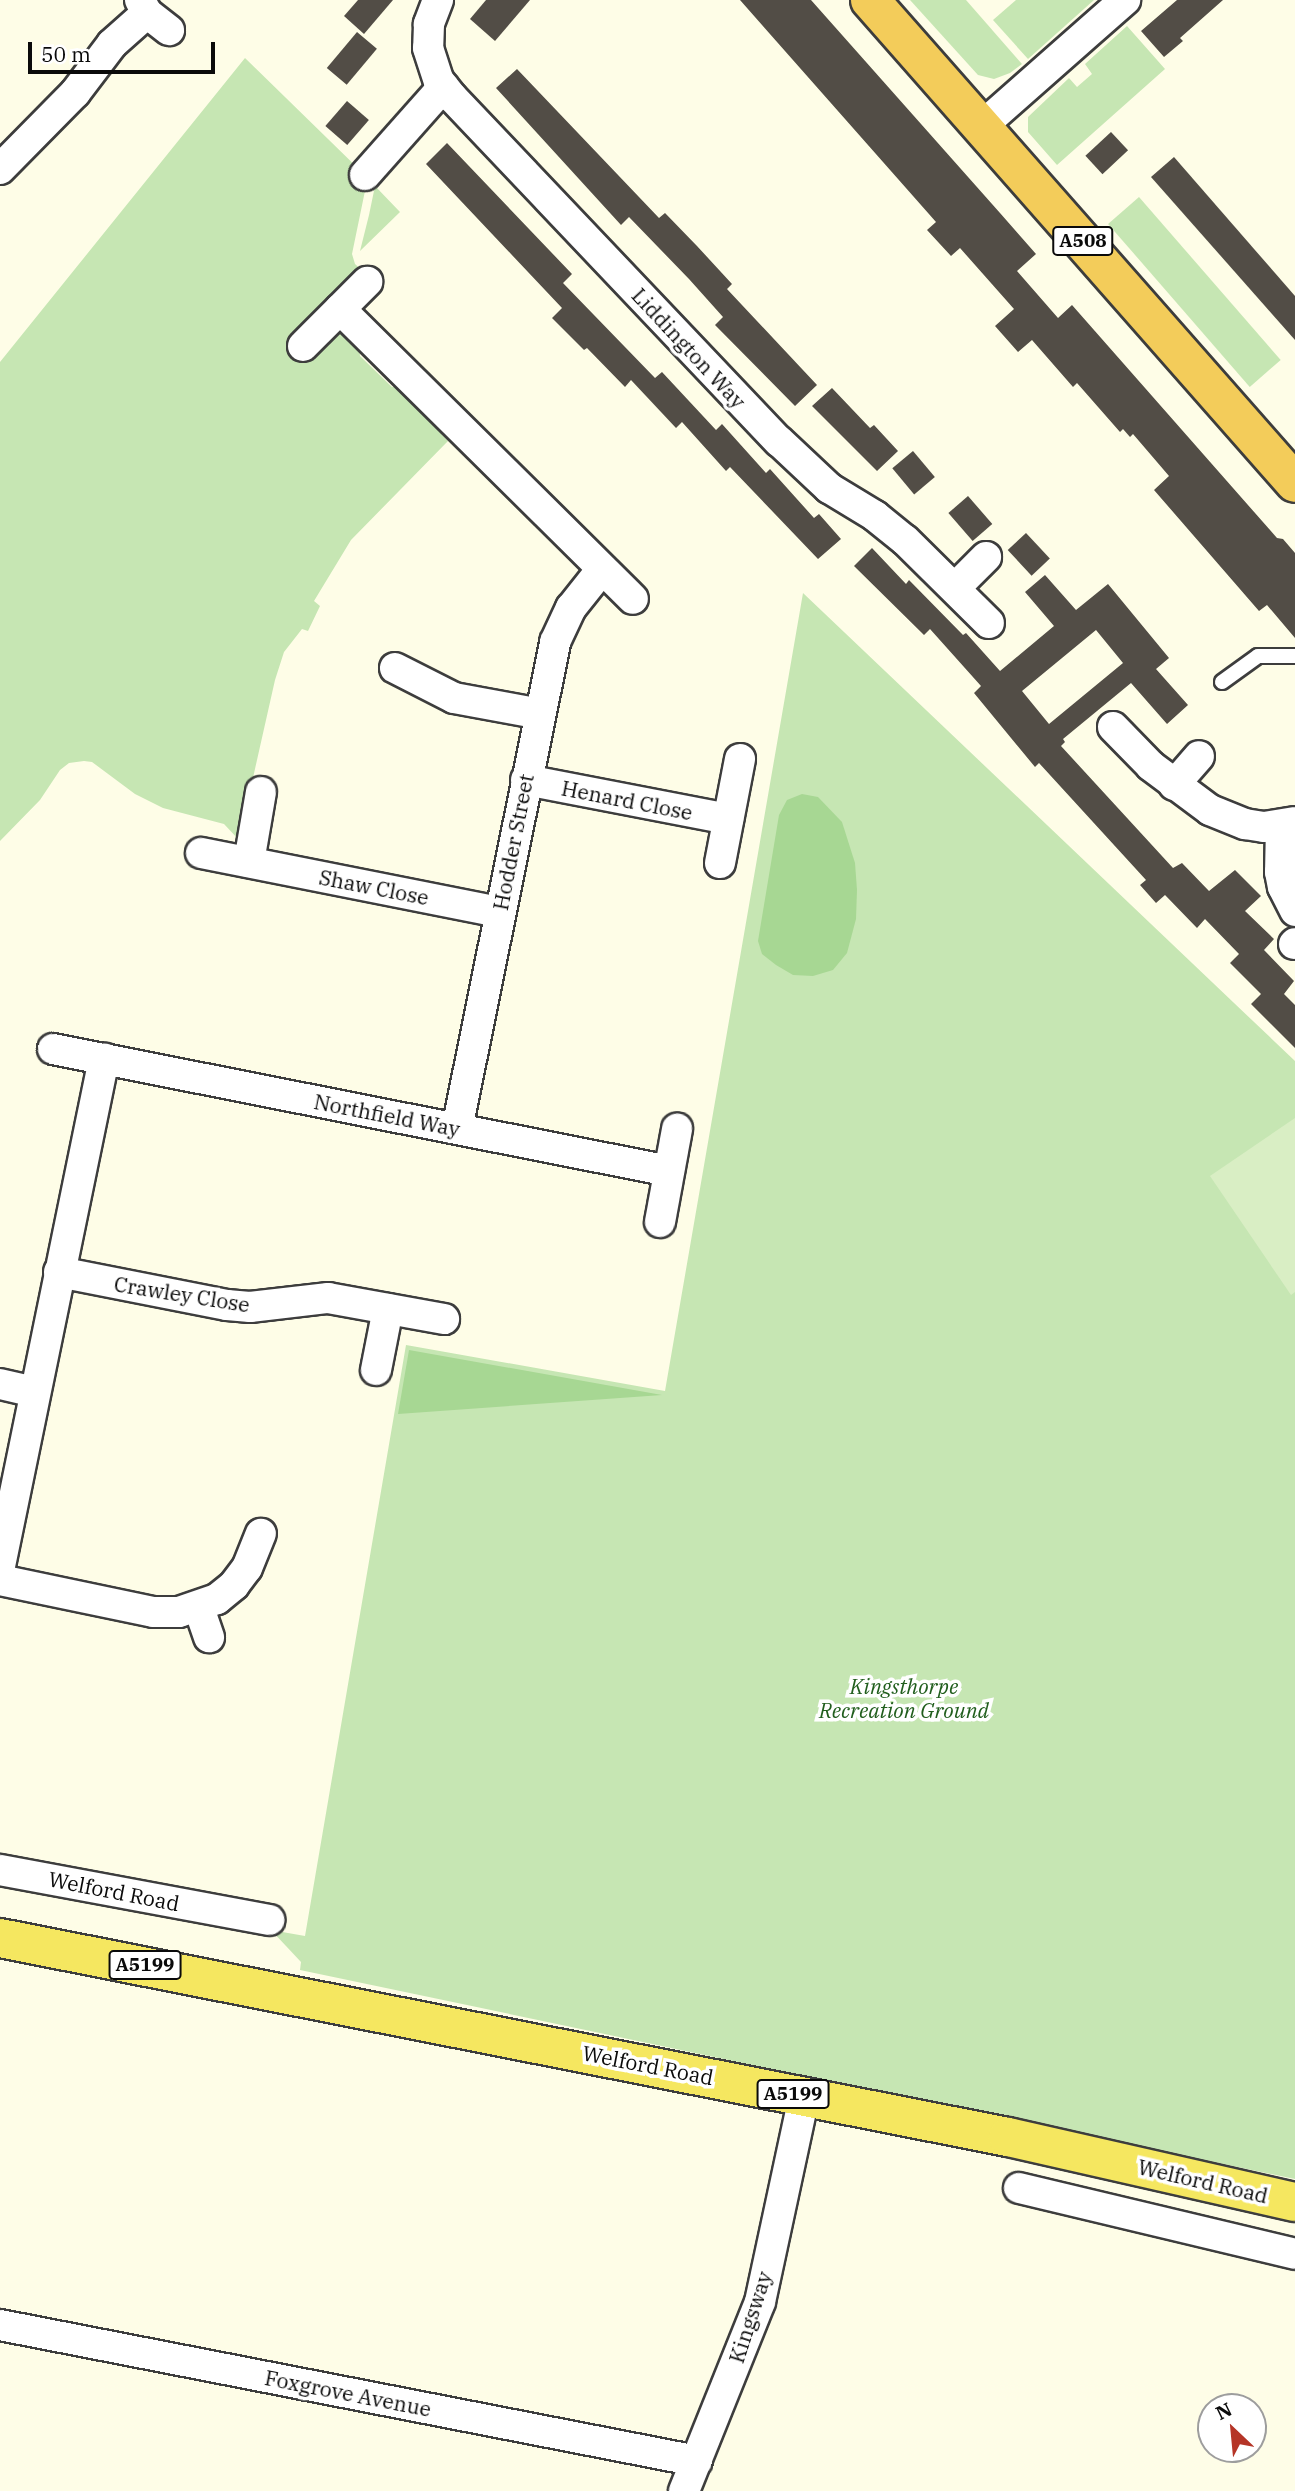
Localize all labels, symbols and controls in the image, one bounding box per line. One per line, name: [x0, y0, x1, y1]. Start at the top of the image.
scale bar: [32, 28, 219, 72]
text: 50 m: [41, 40, 91, 68]
road number: A508: [1052, 226, 1114, 256]
street label: Liddington Way: [627, 283, 751, 413]
street label: Hodder Street: [487, 772, 539, 912]
street label: Henard Close: [559, 775, 695, 825]
street label: Shaw Close: [317, 864, 431, 910]
street label: Northfield Way: [312, 1088, 462, 1142]
street label: Crawley Close: [112, 1271, 252, 1317]
park label: Kingsthorpe Recreation Ground: [819, 1673, 989, 1723]
street label: Welford Road: [46, 1866, 182, 1916]
road number: A5199: [108, 1950, 182, 1980]
street label: Welford Road: [580, 2040, 716, 2090]
road number: A5199: [756, 2078, 830, 2110]
street label: Welford Road: [1135, 2154, 1271, 2208]
street label: Kingsway: [723, 2268, 777, 2366]
street label: Foxgrove Avenue: [263, 2365, 433, 2421]
north arrow: [1197, 2393, 1267, 2463]
text: N: [1212, 2397, 1236, 2425]

